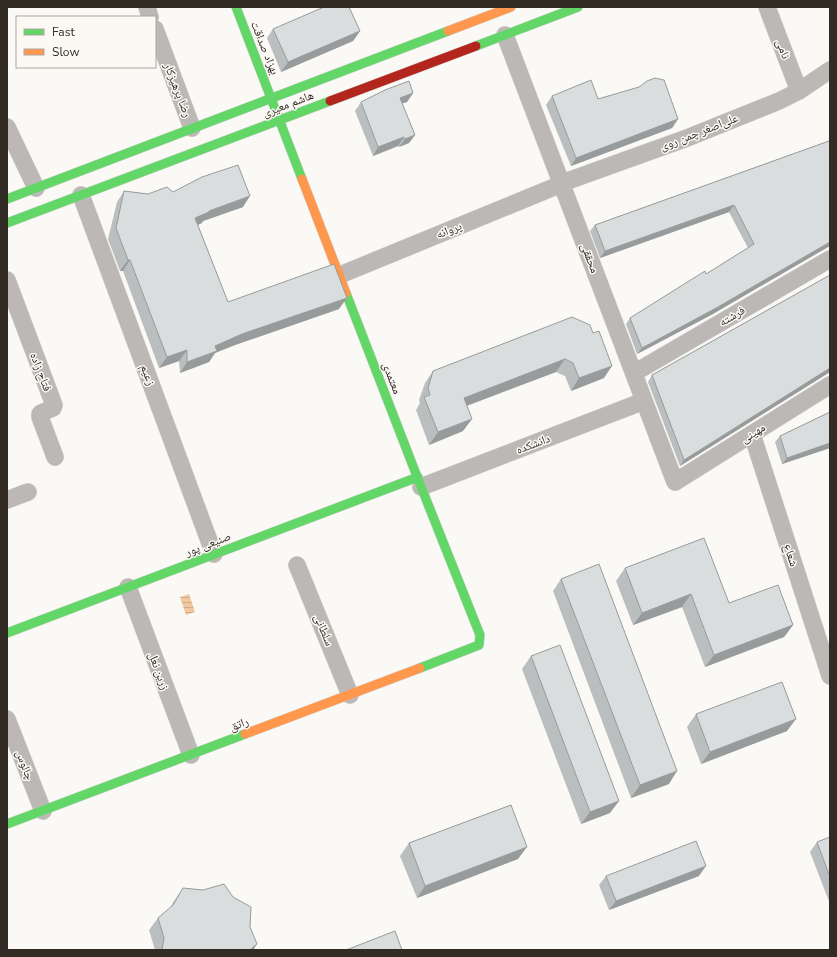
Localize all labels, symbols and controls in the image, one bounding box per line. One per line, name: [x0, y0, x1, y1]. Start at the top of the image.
legend: [16, 16, 156, 68]
street label: بهزاد صداقت: [247, 19, 283, 77]
text: Fast: [52, 24, 75, 40]
street label: نامی: [772, 37, 794, 61]
text: Slow: [52, 44, 80, 60]
street label: رضا پرهیزکار: [160, 60, 196, 120]
street label: هاشم معیری: [260, 87, 316, 121]
street label: علی‌اصغر چمن روی: [657, 110, 741, 154]
street label: پروانه: [434, 218, 465, 242]
street label: محققی: [577, 241, 603, 275]
street label: فرشته: [716, 302, 748, 330]
street label: فتاح زاده: [26, 350, 56, 394]
street label: معتمدی: [379, 360, 405, 396]
street label: زعیم: [137, 362, 159, 388]
street label: مهینی: [738, 419, 768, 447]
street label: دانشکده: [514, 430, 552, 458]
street label: صنیعی پور: [182, 528, 233, 560]
street label: شعاع: [780, 542, 802, 569]
street label: سلطانی: [310, 612, 338, 648]
street label: زرین نعل: [145, 650, 173, 692]
street label: راتق: [227, 713, 251, 735]
street label: چالوس: [12, 748, 38, 783]

